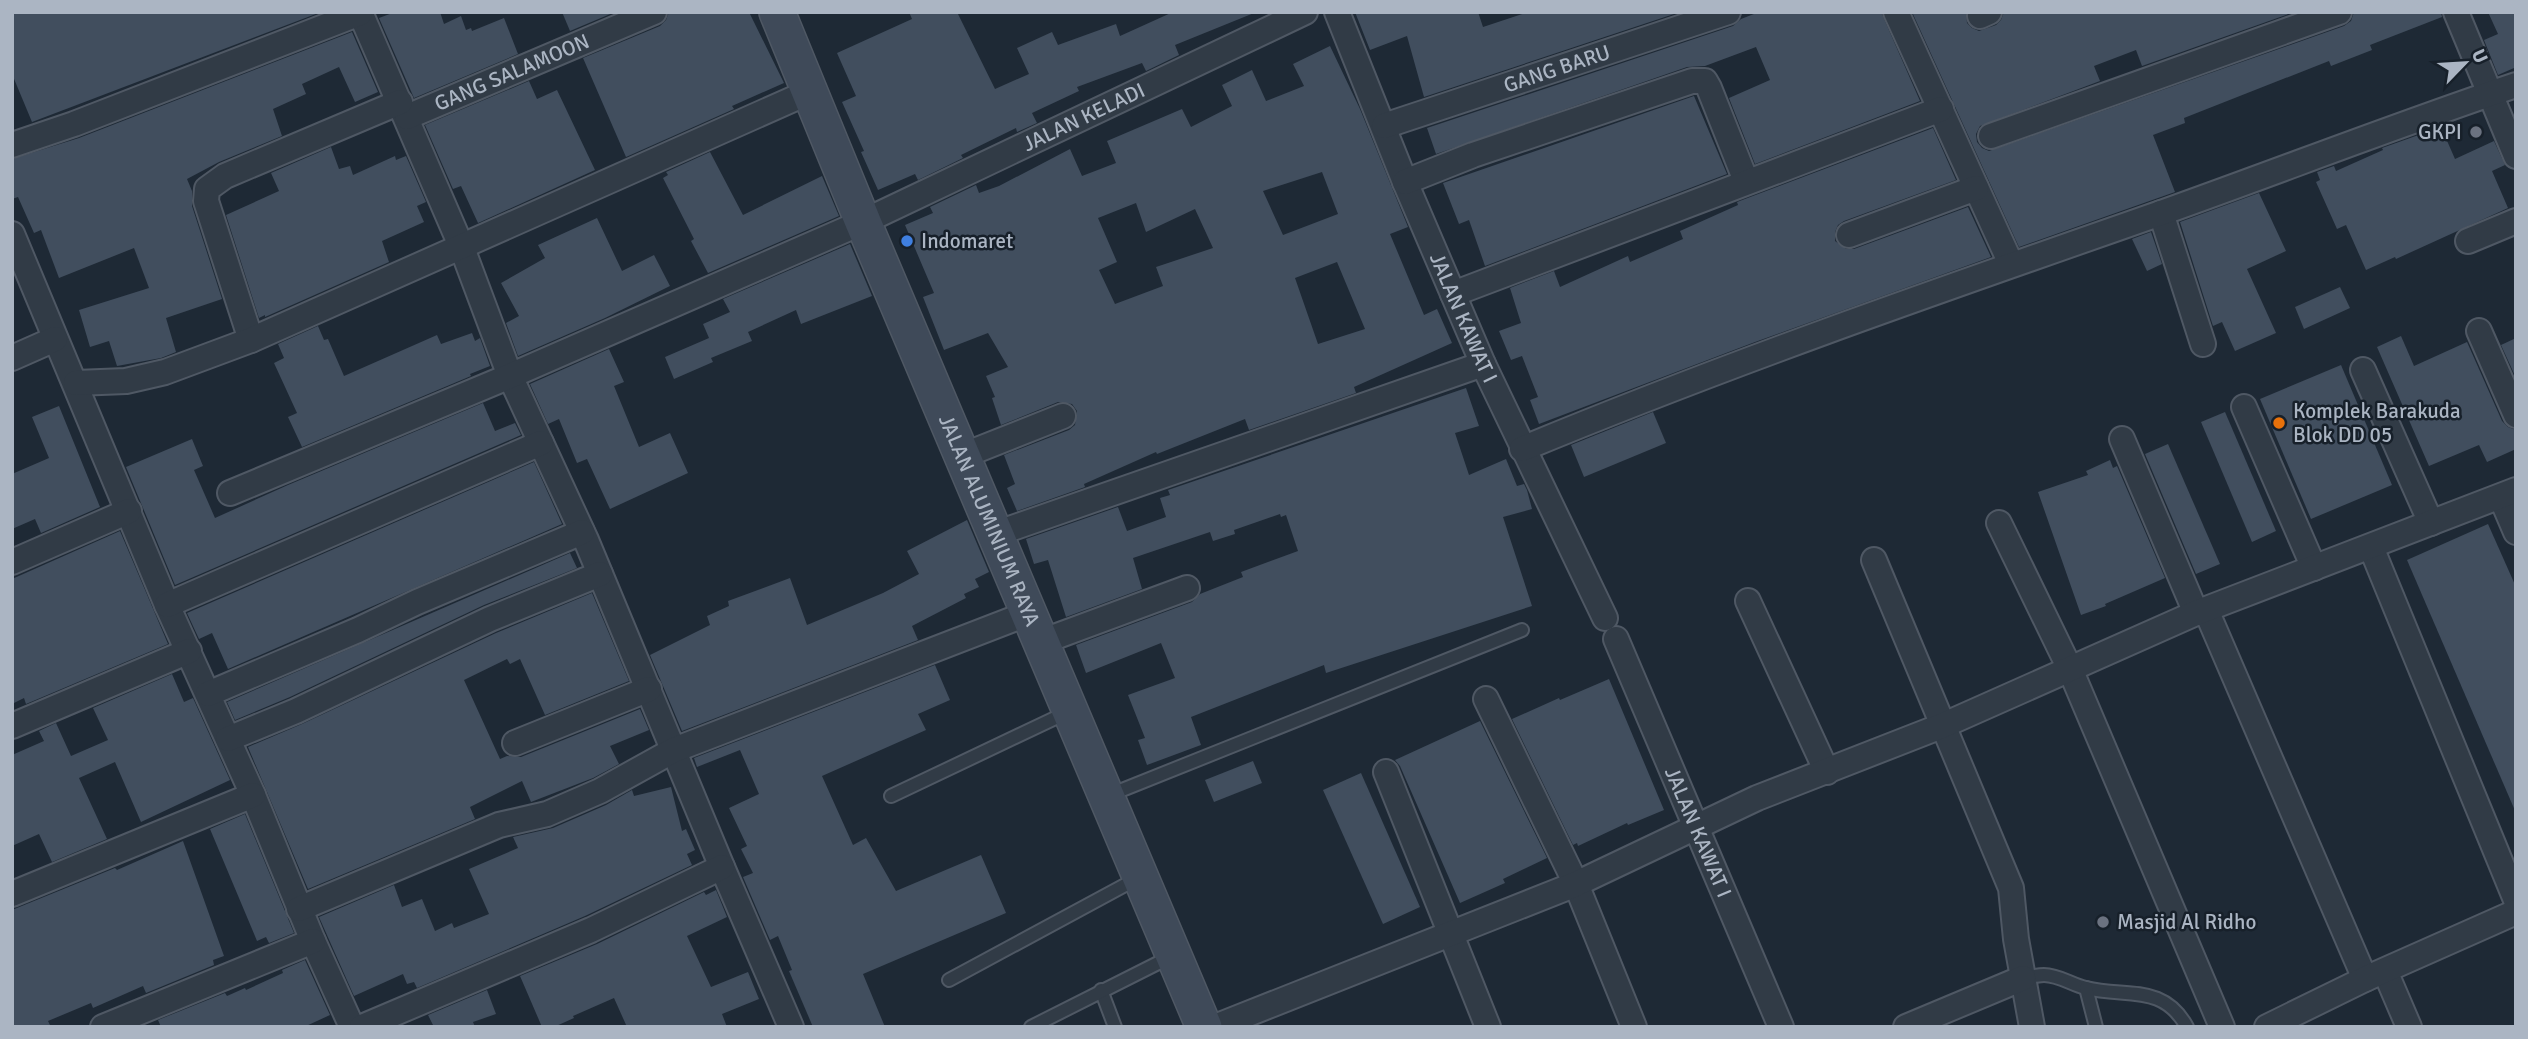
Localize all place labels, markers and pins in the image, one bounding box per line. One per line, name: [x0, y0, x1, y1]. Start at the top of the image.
place label: GKPI: [2418, 119, 2462, 145]
marker: GKPI: [2468, 124, 2484, 140]
place label: Indomaret: [921, 228, 1013, 254]
marker: Indomaret: [899, 233, 915, 249]
place label: Komplek Barakuda Blok DD 05: [2293, 398, 2461, 448]
marker: Komplek Barakuda Blok DD 05: [2271, 415, 2287, 431]
place label: Masjid Al Ridho: [2117, 909, 2256, 935]
marker: Masjid Al Ridho: [2095, 914, 2111, 930]

